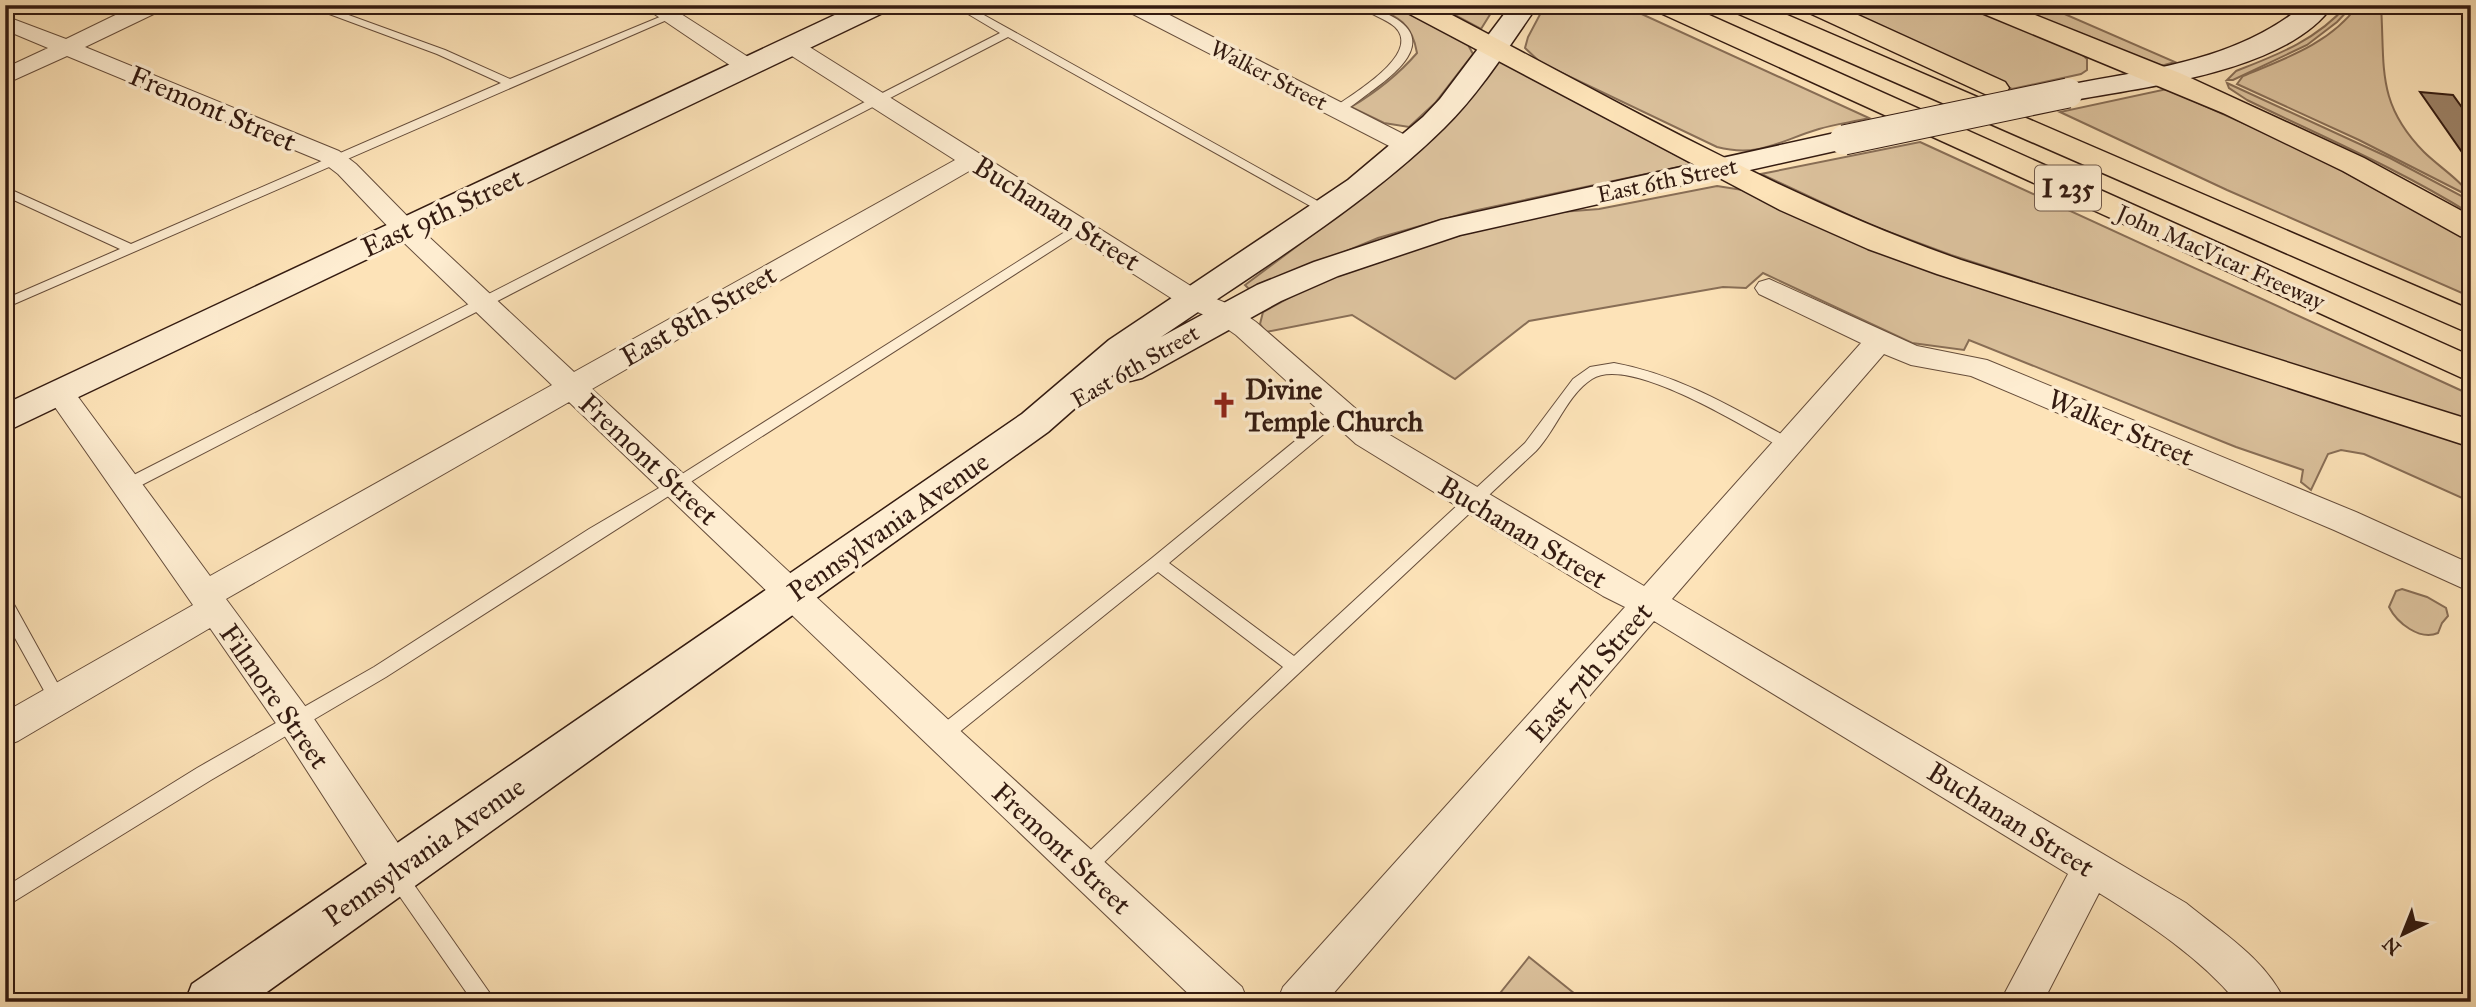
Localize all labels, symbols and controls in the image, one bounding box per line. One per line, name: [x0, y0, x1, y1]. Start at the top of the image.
street label: Walker Street: [1206, 34, 1332, 116]
street label: Fremont Street: [124, 58, 302, 159]
street label: Buchanan Street: [967, 148, 1147, 279]
street label: East 6th Street: [1594, 151, 1740, 209]
street label: East 9th Street: [356, 160, 529, 265]
road number: I 235: [2035, 166, 2101, 210]
street label: John MacVicar Freeway: [2110, 197, 2330, 316]
street label: East 8th Street: [614, 257, 782, 374]
street label: East 6th Street: [1066, 318, 1204, 414]
place label: Divine Temple Church: [1245, 372, 1424, 439]
street label: Walker Street: [2043, 381, 2199, 474]
street label: Fremont Street: [572, 386, 726, 533]
church icon: Divine Temple Church: [1209, 390, 1239, 420]
street label: Pennsylvania Avenue: [781, 444, 996, 609]
street label: Buchanan Street: [1432, 468, 1613, 596]
street label: East 7th Street: [1519, 595, 1660, 749]
street label: Filmore Street: [212, 617, 337, 776]
street label: Buchanan Street: [1921, 754, 2101, 885]
street label: Pennsylvania Avenue: [317, 769, 532, 934]
street label: Fremont Street: [985, 775, 1139, 922]
north arrow: [2368, 898, 2438, 968]
text: N: [2378, 932, 2405, 960]

